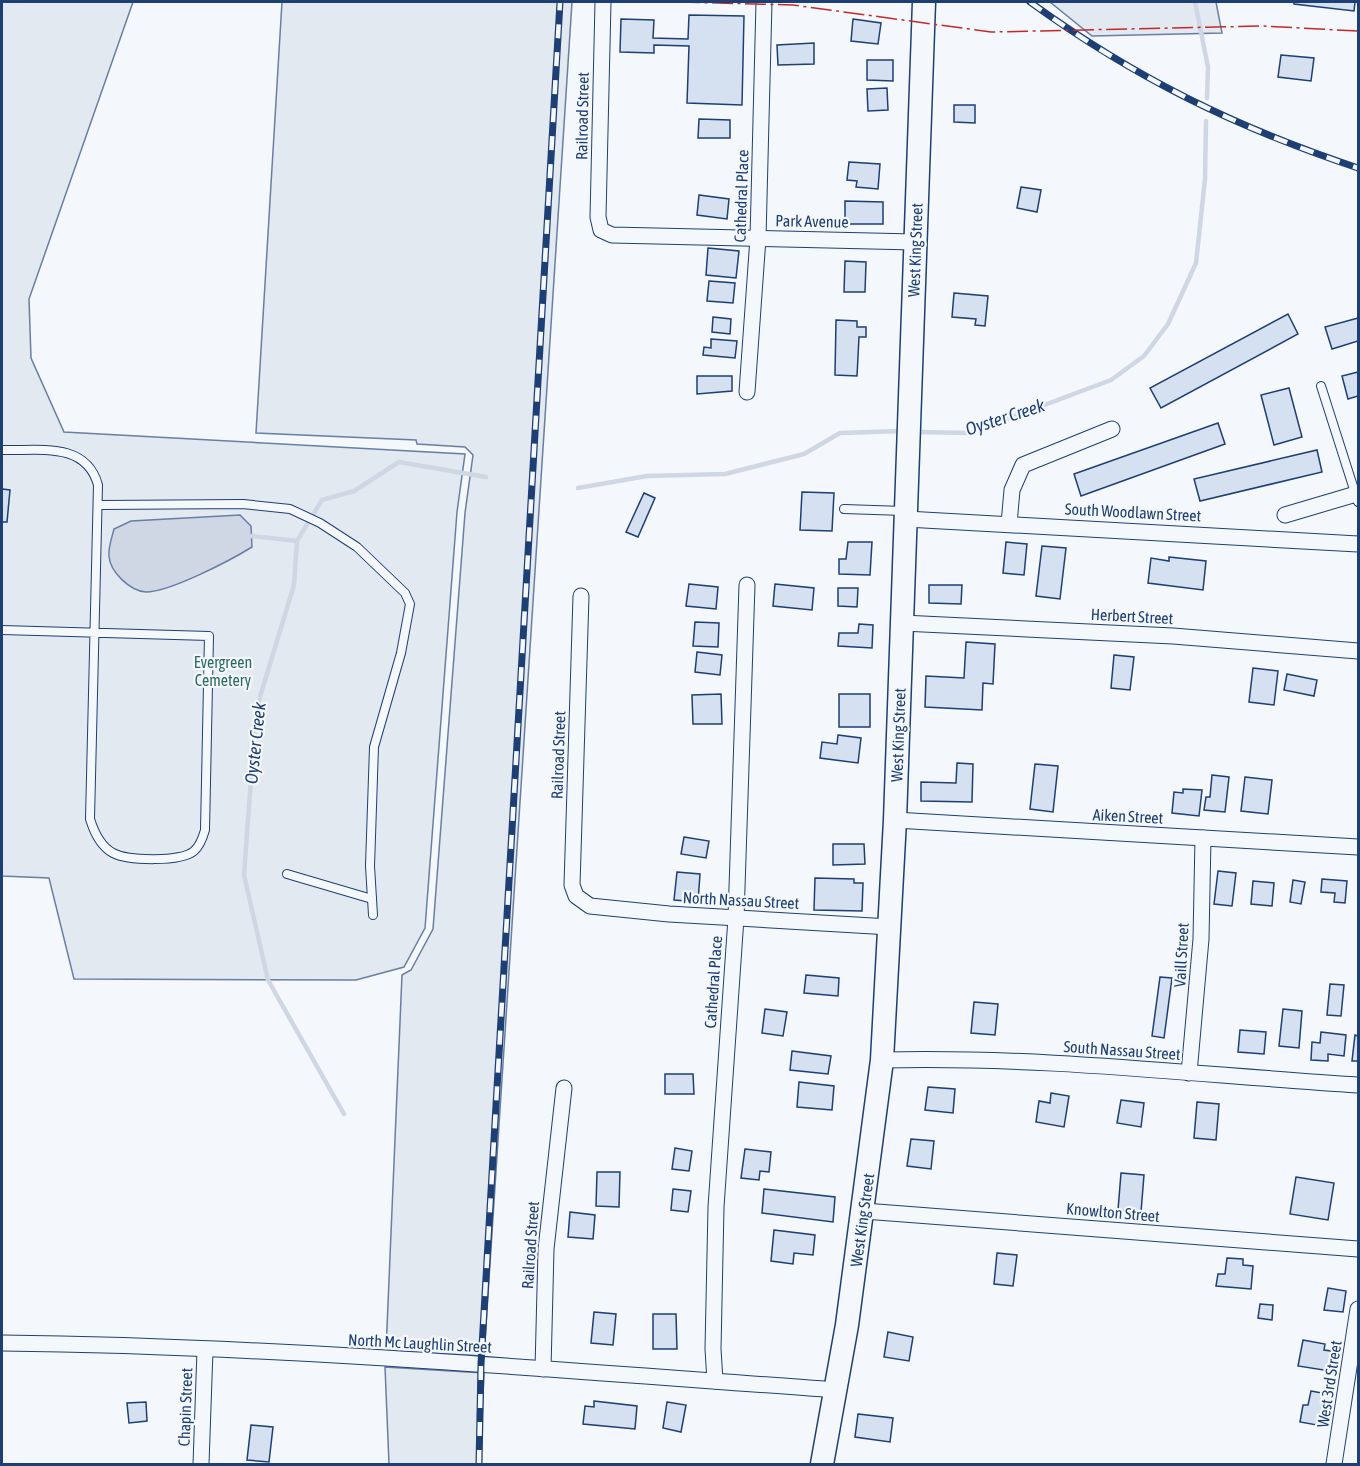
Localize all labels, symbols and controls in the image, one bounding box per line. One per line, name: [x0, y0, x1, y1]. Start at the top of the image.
street label: Railroad Street: [572, 71, 592, 160]
street label: Cathedral Place: [730, 149, 752, 243]
street label: West King Street: [904, 202, 927, 297]
street label: Park Avenue: [775, 211, 849, 231]
water label: Oyster Creek: [963, 394, 1048, 440]
street label: South Woodlawn Street: [1064, 499, 1202, 525]
street label: Herbert Street: [1090, 605, 1174, 627]
park label: Evergreen Cemetery: [194, 653, 252, 690]
street label: West King Street: [887, 687, 910, 782]
water label: Oyster Creek: [240, 700, 270, 785]
street label: Railroad Street: [547, 710, 569, 799]
street label: Aiken Street: [1092, 805, 1164, 827]
street label: North Nassau Street: [682, 888, 800, 912]
street label: Vaill Street: [1170, 922, 1192, 988]
street label: Cathedral Place: [701, 935, 725, 1029]
street label: South Nassau Street: [1063, 1037, 1181, 1063]
street label: West King Street: [847, 1172, 879, 1268]
street label: Knowlton Street: [1066, 1199, 1161, 1225]
street label: Railroad Street: [518, 1200, 542, 1289]
street label: North Mc Laughlin Street: [348, 1330, 493, 1357]
street label: West 3rd Street: [1313, 1339, 1345, 1429]
street label: Chapin Street: [175, 1367, 196, 1447]

